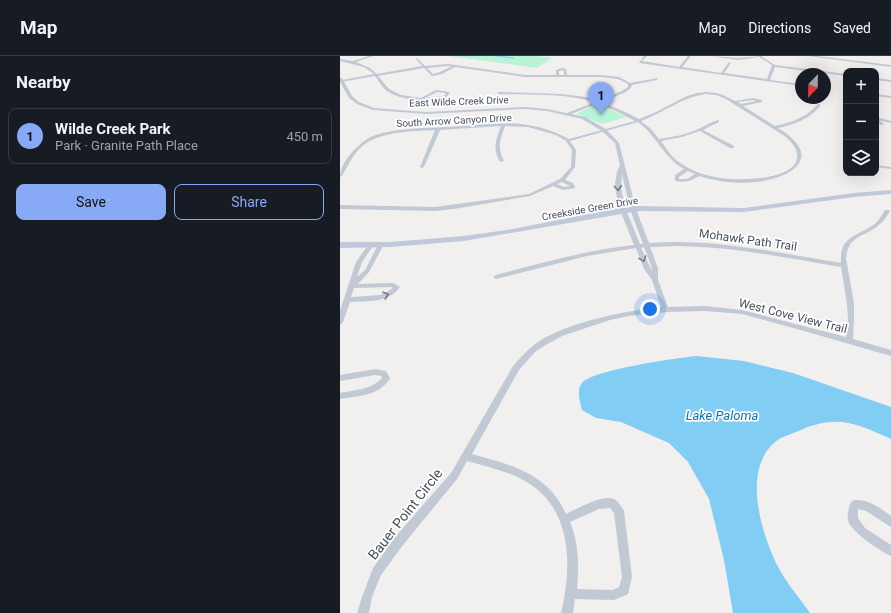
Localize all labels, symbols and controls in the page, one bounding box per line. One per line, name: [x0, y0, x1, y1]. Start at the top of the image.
text: Map: [20, 16, 58, 39]
text: Map: [699, 20, 726, 36]
text: Directions: [748, 20, 811, 36]
text: Saved: [833, 20, 871, 36]
north arrow: [795, 68, 831, 104]
map controls: [843, 68, 879, 176]
button: +: [843, 68, 879, 104]
text: Nearby: [16, 72, 71, 92]
pin: 1: [588, 82, 614, 115]
street label: East Wilde Creek Drive: [409, 94, 509, 109]
button: −: [843, 104, 879, 140]
street label: South Arrow Canyon Drive: [396, 112, 512, 129]
text: Wilde Creek Park: [55, 120, 171, 138]
text: 1: [26, 129, 34, 144]
text: 450 m: [286, 129, 323, 144]
text: Park · Granite Path Place: [55, 138, 198, 153]
button: layers: [843, 140, 879, 176]
button: Save: [16, 184, 166, 220]
button: Share: [174, 184, 324, 220]
one-way arrow: [613, 185, 622, 191]
street label: Creekside Green Drive: [541, 195, 639, 222]
street label: Mohawk Path Trail: [698, 226, 798, 254]
one-way arrow: [638, 255, 646, 262]
one-way arrow: [382, 291, 389, 300]
street label: West Cove View Trail: [737, 296, 849, 336]
your location: [640, 299, 660, 319]
water label: Lake Paloma: [686, 408, 758, 423]
street label: Bauer Point Circle: [365, 465, 445, 563]

